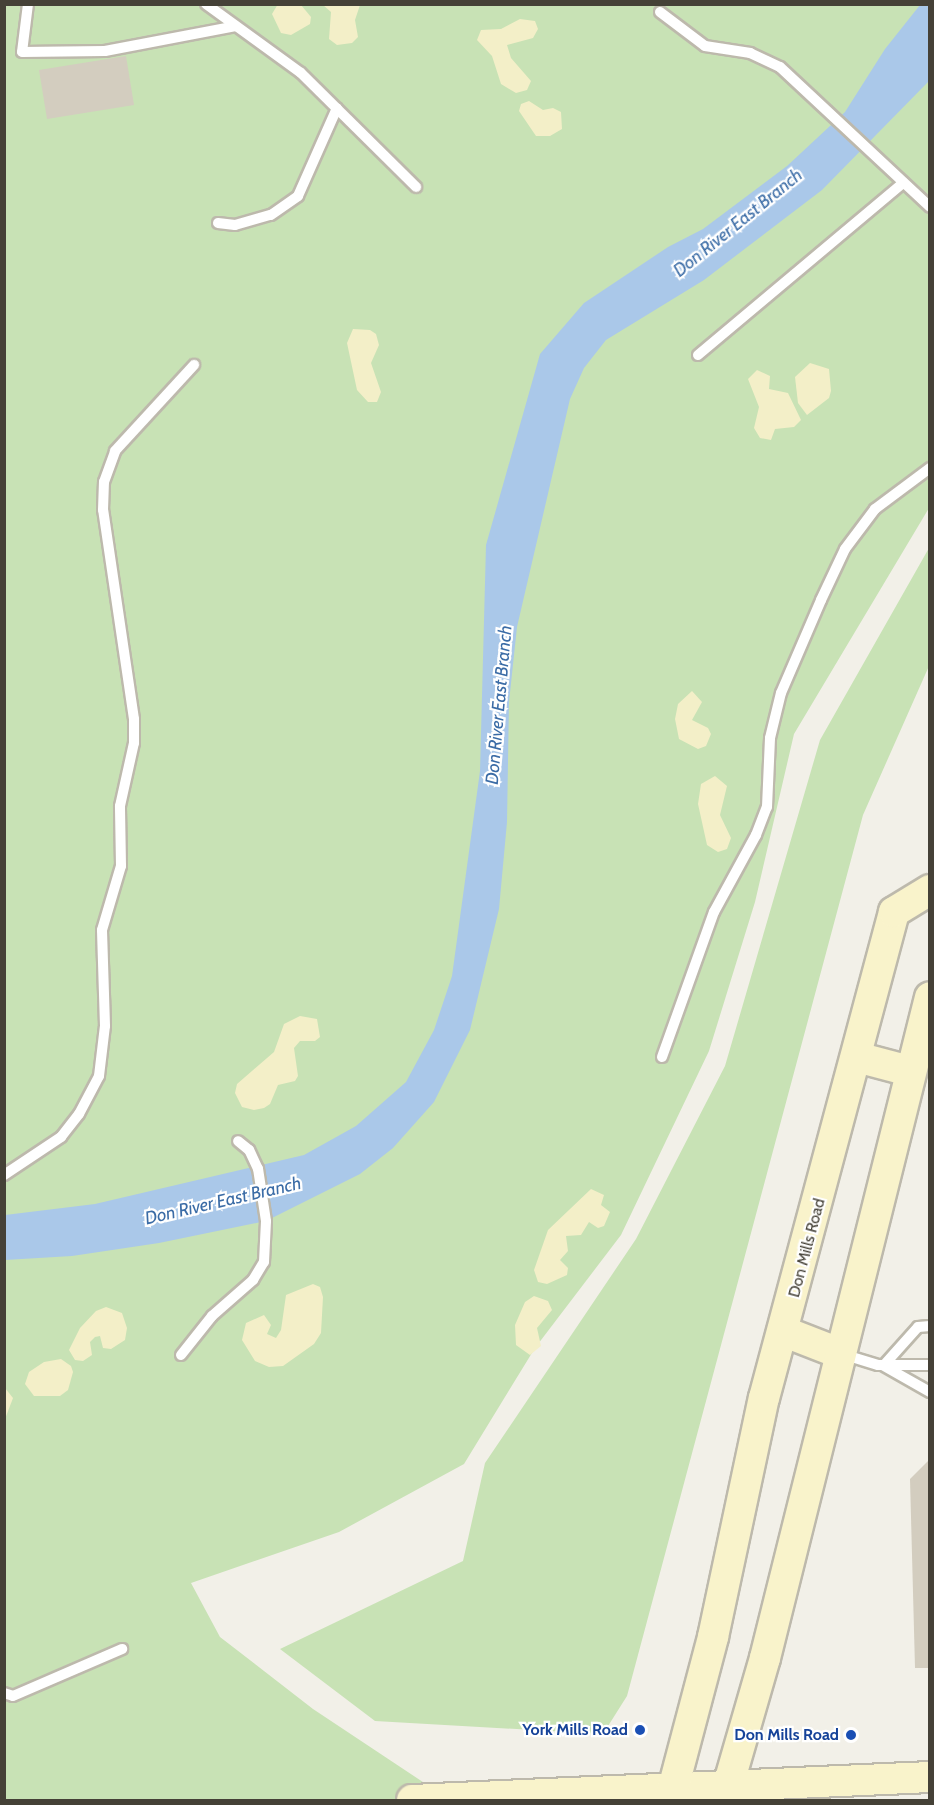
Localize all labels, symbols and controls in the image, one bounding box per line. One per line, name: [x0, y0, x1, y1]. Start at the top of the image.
water label: Don River East Branch: [669, 164, 807, 282]
water label: Don River East Branch: [481, 625, 517, 785]
water label: Don River East Branch: [143, 1173, 303, 1229]
street label: Don Mills Road: [785, 1196, 829, 1300]
place label: York Mills Road: [522, 1720, 628, 1740]
marker: York Mills Road: [633, 1723, 647, 1737]
place label: Don Mills Road: [734, 1725, 839, 1745]
marker: Don Mills Road: [844, 1728, 858, 1742]

